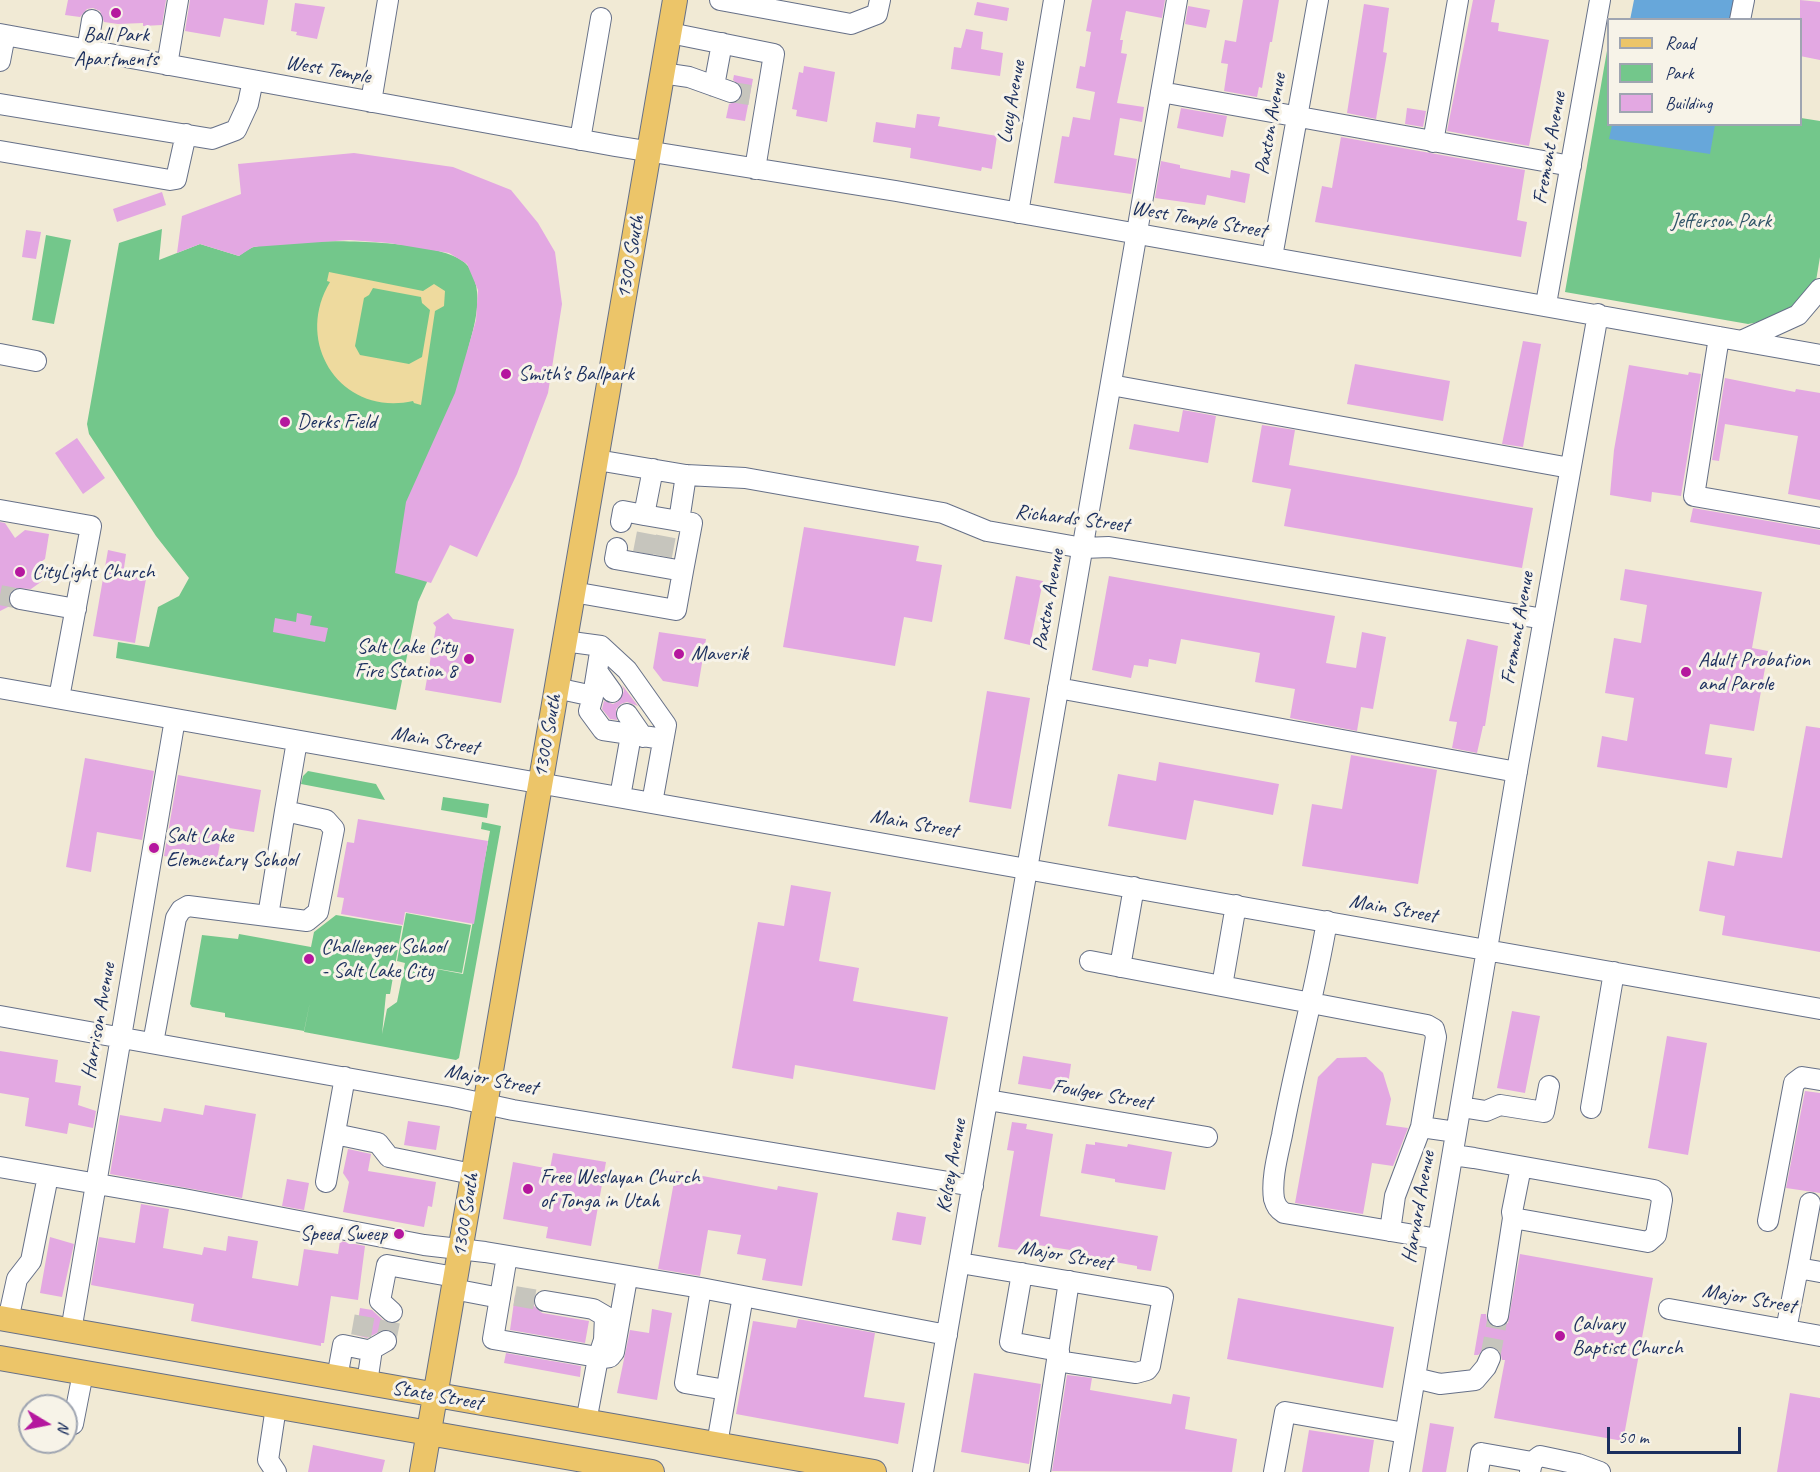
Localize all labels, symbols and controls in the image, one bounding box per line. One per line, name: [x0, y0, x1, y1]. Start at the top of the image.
marker: Ball Park Apartments: [109, 6, 123, 20]
legend: [1607, 18, 1802, 126]
place label: Ball Park Apartments: [74, 22, 158, 72]
text: Road: [1665, 32, 1695, 54]
street label: West Temple: [283, 50, 373, 90]
street label: Lucy Avenue: [992, 59, 1032, 145]
text: Park: [1665, 62, 1694, 84]
street label: Paxton Avenue: [1250, 71, 1292, 177]
street label: Fremont Avenue: [1528, 90, 1572, 206]
text: Building: [1665, 92, 1712, 114]
street label: West Temple Street: [1129, 196, 1269, 244]
park label: Jefferson Park: [1671, 208, 1771, 234]
street label: 1300 South: [611, 213, 651, 301]
place label: Smith's Ballpark: [518, 361, 634, 387]
marker: Smith's Ballpark: [499, 367, 513, 381]
place label: Derks Field: [297, 409, 376, 435]
marker: Derks Field: [278, 415, 292, 429]
street label: Richards Street: [1014, 500, 1130, 538]
street label: Paxton Avenue: [1028, 547, 1070, 653]
place label: CityLight Church: [32, 559, 155, 585]
marker: CityLight Church: [13, 565, 27, 579]
street label: Fremont Avenue: [1496, 570, 1540, 686]
place label: Salt Lake City Fire Station 8: [355, 634, 457, 684]
place label: Maverik: [691, 641, 748, 667]
marker: Maverik: [672, 647, 686, 661]
place label: Adult Probation and Parole: [1698, 647, 1810, 697]
marker: Salt Lake City Fire Station 8: [462, 652, 476, 666]
marker: Adult Probation and Parole: [1679, 665, 1693, 679]
street label: 1300 South: [528, 692, 568, 780]
street label: Main Street: [389, 721, 481, 761]
street label: Main Street: [868, 804, 960, 844]
place label: Salt Lake Elementary School: [166, 823, 297, 873]
marker: Salt Lake Elementary School: [147, 841, 161, 855]
street label: Main Street: [1347, 889, 1439, 929]
place label: Challenger School - Salt Lake City: [321, 934, 445, 984]
marker: Challenger School - Salt Lake City: [302, 952, 316, 966]
street label: Harrison Avenue: [76, 961, 122, 1081]
street label: Major Street: [442, 1059, 540, 1101]
street label: Foulger Street: [1050, 1074, 1154, 1116]
street label: Kelsey Avenue: [931, 1117, 973, 1215]
street label: Harvard Avenue: [1397, 1149, 1441, 1265]
place label: Free Weslayan Church of Tonga in Utah: [540, 1164, 700, 1214]
street label: 1300 South: [447, 1171, 485, 1259]
marker: Free Weslayan Church of Tonga in Utah: [521, 1182, 535, 1196]
place label: Speed Sweep: [300, 1221, 387, 1247]
marker: Speed Sweep: [392, 1227, 406, 1241]
street label: Major Street: [1016, 1235, 1114, 1277]
street label: Major Street: [1700, 1278, 1798, 1320]
place label: Calvary Baptist Church: [1572, 1311, 1683, 1361]
marker: Calvary Baptist Church: [1553, 1329, 1567, 1343]
street label: State Street: [390, 1376, 484, 1416]
north arrow: [18, 1394, 78, 1454]
scale bar: [1610, 1415, 1744, 1453]
text: N: [53, 1420, 74, 1433]
text: 50 m: [1618, 1426, 1649, 1448]

